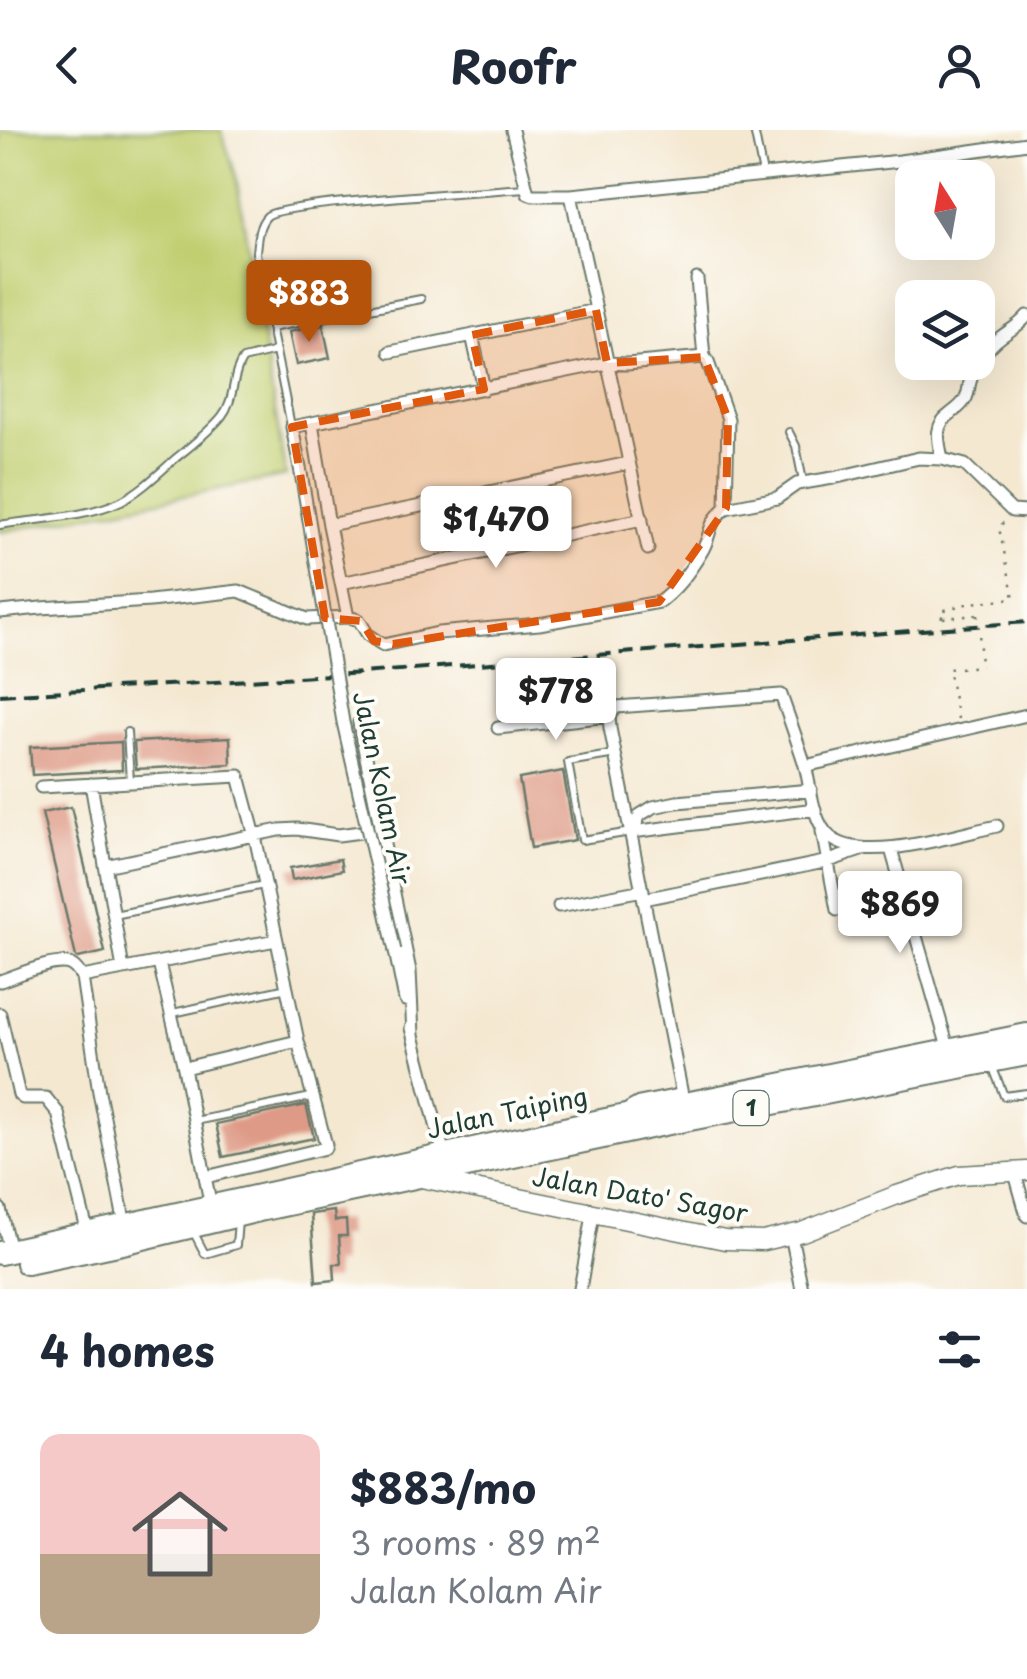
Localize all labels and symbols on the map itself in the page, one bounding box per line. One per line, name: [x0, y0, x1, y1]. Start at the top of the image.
north arrow: [895, 160, 995, 260]
pin: $883: [250, 260, 368, 345]
pin: $1,470: [415, 486, 577, 571]
pin: $778: [497, 658, 615, 743]
street label: Jalan Kolam Air: [344, 688, 422, 889]
pin: $869: [841, 871, 959, 956]
street label: Jalan Taiping: [423, 1076, 591, 1148]
road number: 1: [734, 1091, 768, 1125]
street label: Jalan Dato' Sagor: [529, 1156, 751, 1232]

